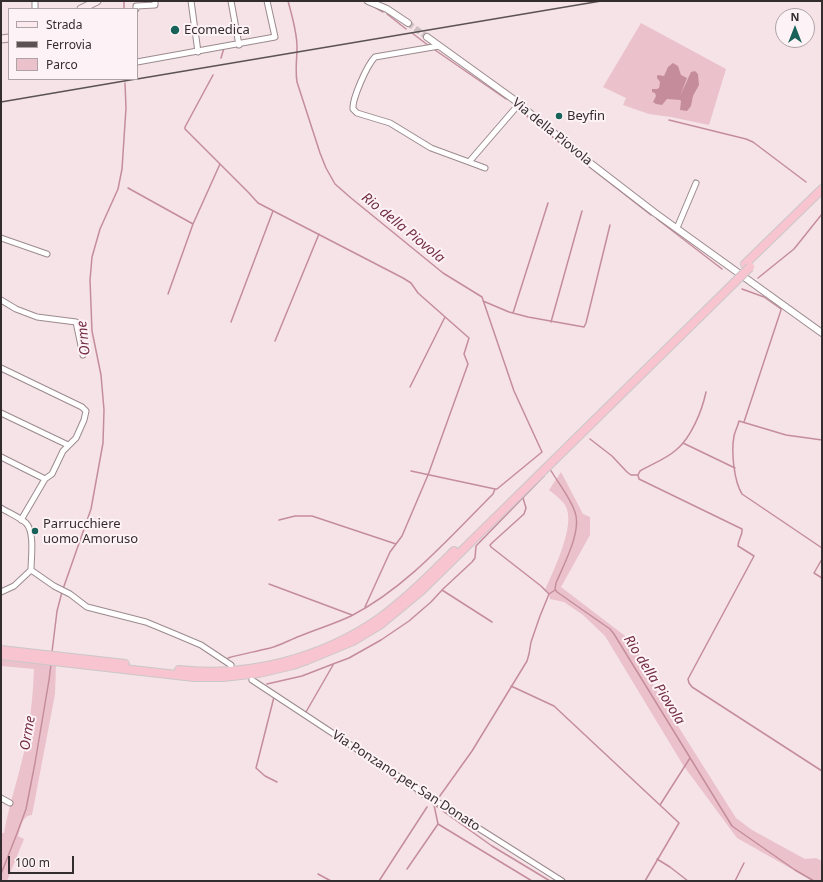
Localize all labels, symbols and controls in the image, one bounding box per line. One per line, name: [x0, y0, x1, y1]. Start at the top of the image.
legend: [8, 8, 138, 80]
north arrow: [775, 8, 815, 48]
text: N: [791, 9, 799, 24]
text: Strada: [46, 16, 82, 33]
place label: Ecomedica: [184, 22, 250, 38]
marker: Ecomedica: [169, 24, 181, 36]
text: Ferrovia: [46, 36, 92, 53]
text: Parco: [46, 56, 78, 73]
street label: Via della Piovola: [509, 95, 595, 169]
place label: Beyfin: [567, 108, 605, 124]
marker: Beyfin: [554, 111, 564, 121]
water label: Rio della Piovola: [358, 189, 448, 267]
water label: Orme: [74, 320, 94, 356]
place label: Parrucchiere uomo Amoruso: [43, 516, 138, 547]
marker: Parrucchiere uomo Amoruso: [30, 526, 40, 536]
water label: Rio della Piovola: [620, 632, 688, 728]
water label: Orme: [17, 714, 39, 752]
street label: Via Ponzano per San Donato: [329, 727, 483, 835]
scale bar: [10, 848, 76, 874]
text: 100 m: [15, 854, 50, 871]

